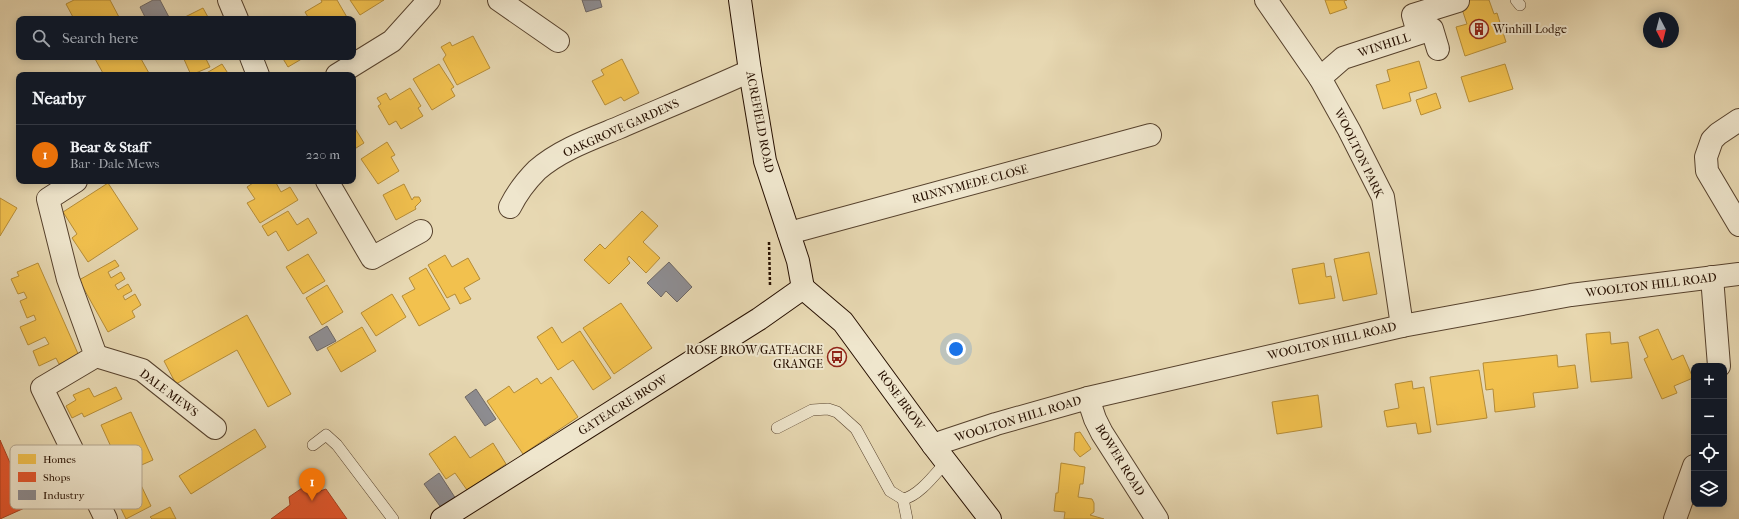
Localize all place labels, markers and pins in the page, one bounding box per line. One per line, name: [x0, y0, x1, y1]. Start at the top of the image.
building icon: Winhill Lodge: [1468, 18, 1490, 40]
place label: Winhill Lodge: [1492, 22, 1567, 36]
place label: ROSE BROW/GATEACRE GRANGE: [686, 343, 823, 371]
bus stop icon: ROSE BROW/GATEACRE GRANGE: [826, 346, 848, 368]
pin: 1: [299, 468, 325, 501]

